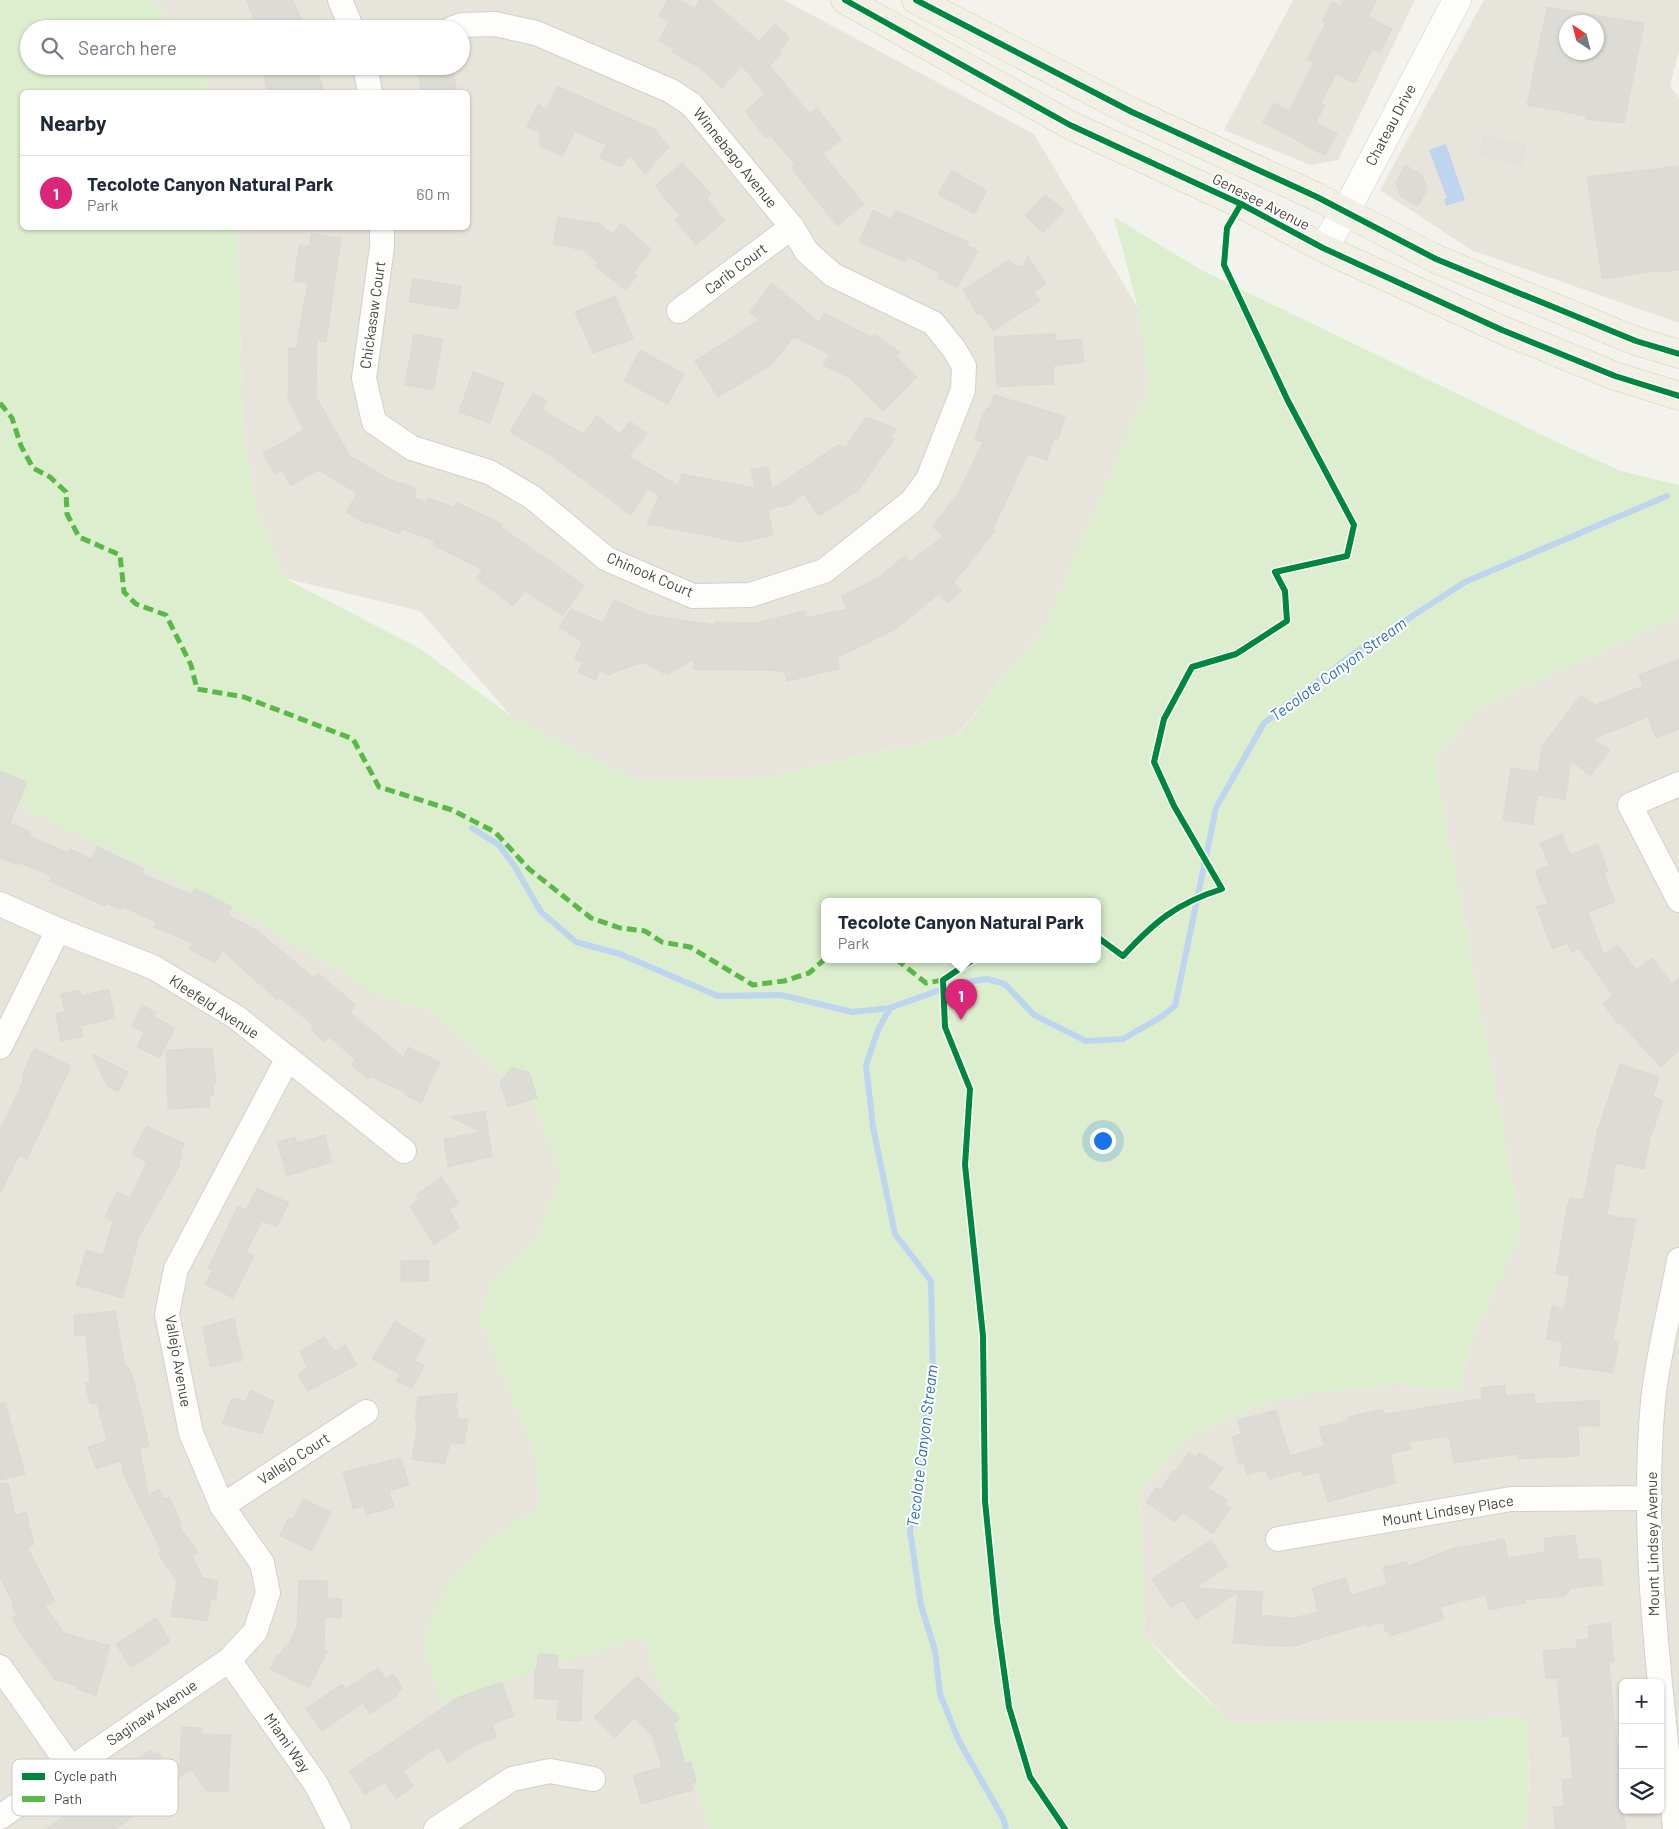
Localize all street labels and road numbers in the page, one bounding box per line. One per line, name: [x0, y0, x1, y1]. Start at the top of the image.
street label: Chateau Drive: [1361, 81, 1419, 169]
street label: Winnebago Avenue: [690, 104, 782, 211]
street label: Genesee Avenue: [1210, 169, 1313, 233]
street label: Carib Court: [701, 239, 770, 298]
street label: Chickasaw Court: [356, 260, 389, 370]
street label: Chinook Court: [604, 548, 696, 600]
street label: Kleefeld Avenue: [166, 970, 263, 1042]
street label: Vallejo Avenue: [162, 1313, 196, 1408]
street label: Vallejo Court: [254, 1428, 333, 1488]
street label: Mount Lindsey Avenue: [1642, 1472, 1662, 1616]
street label: Mount Lindsey Place: [1381, 1491, 1515, 1529]
street label: Saginaw Avenue: [103, 1675, 200, 1749]
street label: Miami Way: [261, 1709, 315, 1776]

